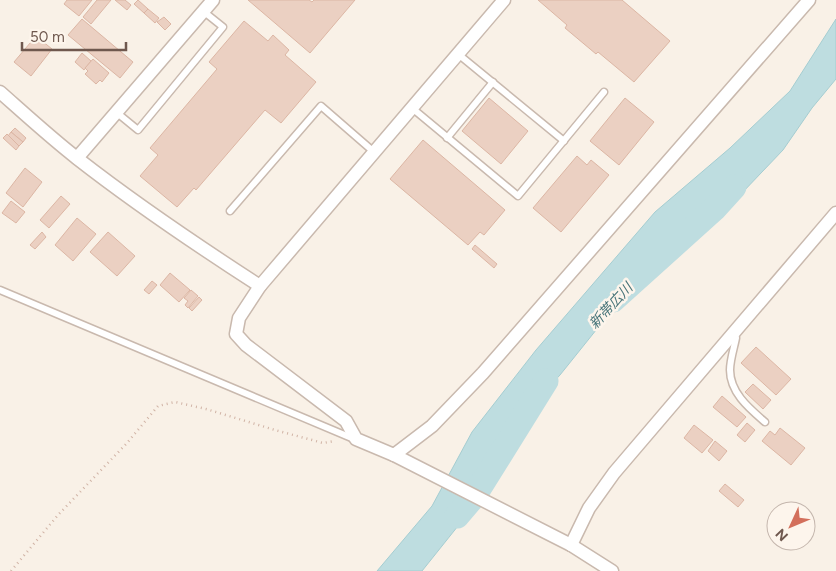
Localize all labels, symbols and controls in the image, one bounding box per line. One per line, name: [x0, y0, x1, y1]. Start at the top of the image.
scale bar: [22, 20, 126, 52]
text: 50 m: [30, 28, 65, 46]
water label: 新帯広川: [586, 278, 638, 332]
north arrow: [766, 501, 816, 551]
text: N: [772, 525, 792, 544]

